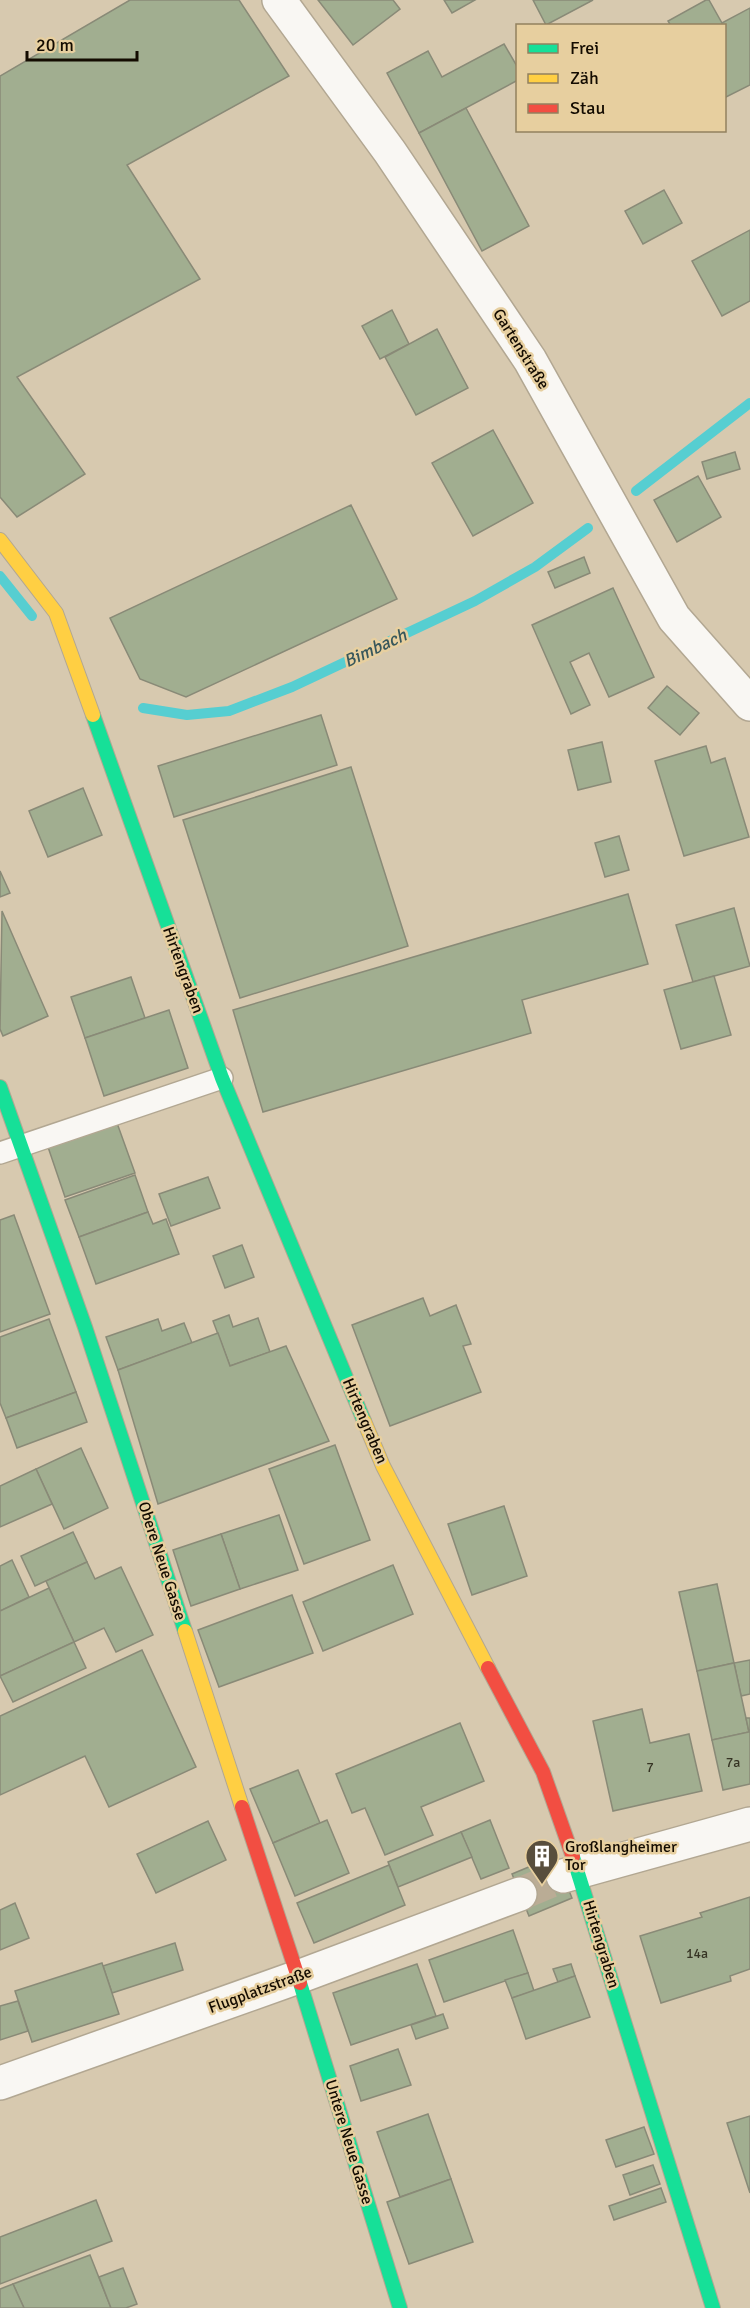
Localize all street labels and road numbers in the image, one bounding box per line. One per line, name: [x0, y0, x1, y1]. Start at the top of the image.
street label: Gartenstraße: [488, 305, 554, 393]
street label: Hirtengraben: [158, 924, 208, 1016]
street label: Hirtengraben: [338, 1375, 392, 1467]
street label: Obere Neue Gasse: [133, 1499, 191, 1623]
street label: Hirtengraben: [578, 1898, 624, 1990]
street label: Flugplatzstraße: [205, 1962, 315, 2018]
street label: Untere Neue Gasse: [320, 2077, 378, 2207]

